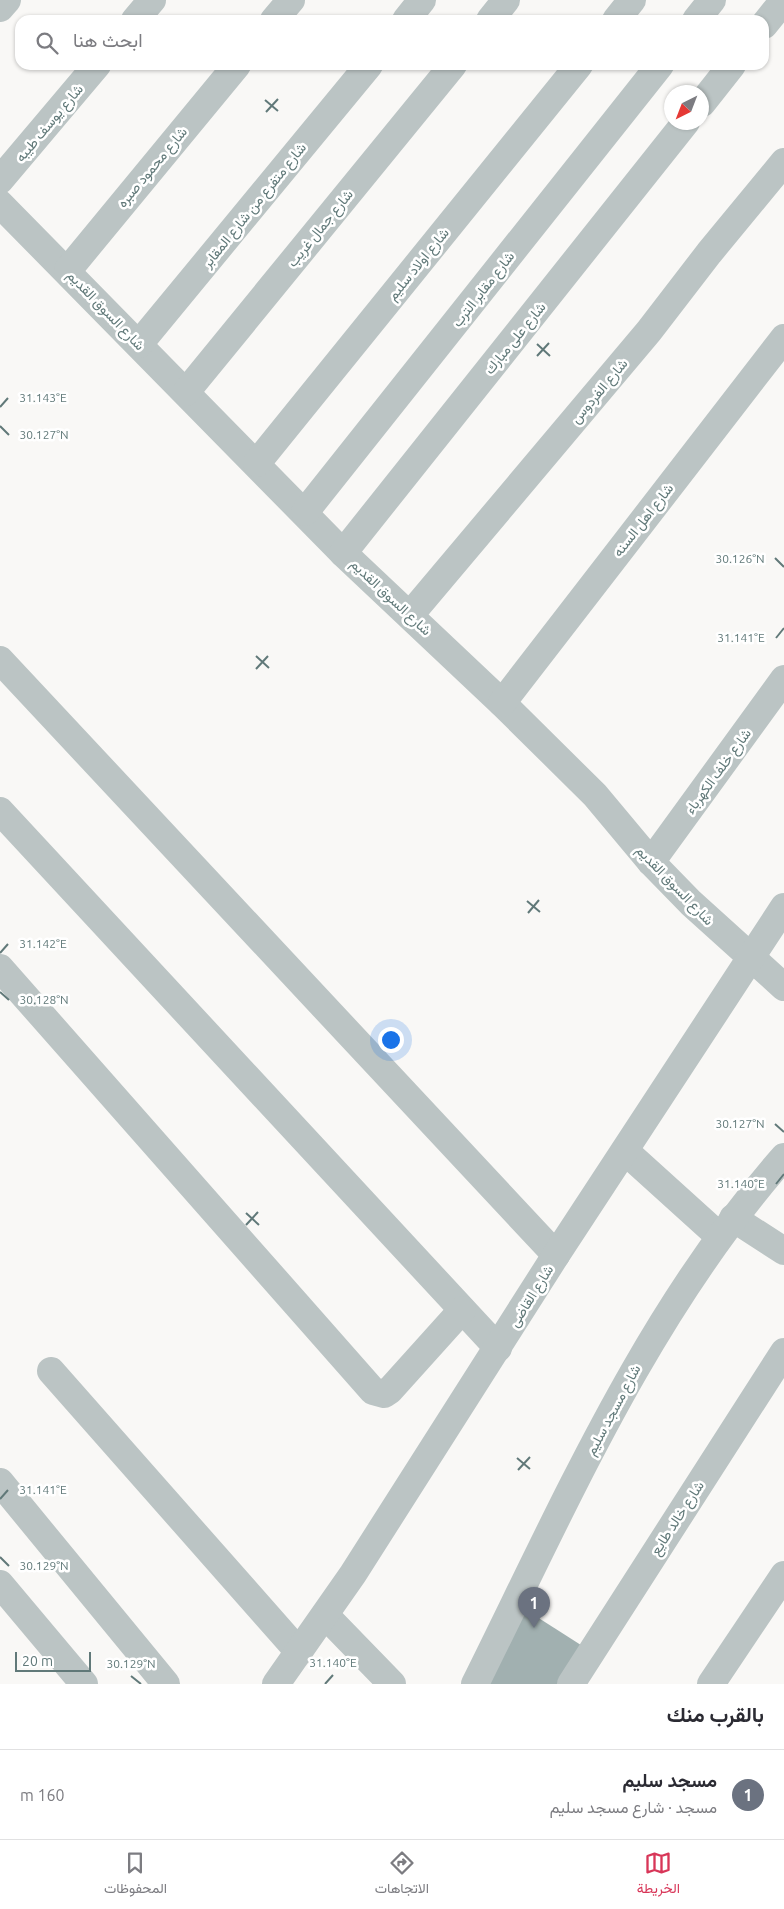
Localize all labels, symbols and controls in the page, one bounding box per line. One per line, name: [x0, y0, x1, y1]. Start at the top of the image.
search box: [15, 15, 769, 70]
icon: search: [33, 29, 61, 57]
text: ابحث هنا: [73, 29, 143, 51]
street label: شارع يوسف طيبه: [12, 81, 88, 167]
north arrow: [664, 85, 709, 130]
street label: شارع محمود صبره: [114, 124, 193, 212]
street label: شارع متفرع من شارع المقابر: [198, 139, 312, 273]
street label: شارع جمال غريب: [284, 186, 358, 272]
street label: شارع اولاد سليم: [384, 225, 454, 305]
street label: شارع مقابر الترب: [449, 248, 520, 332]
street label: شارع السوق القديم: [62, 267, 148, 355]
street label: شارع على مبارك: [481, 299, 551, 379]
street label: شارع الفردوس: [567, 355, 633, 428]
text: 31.143°E: [19, 391, 67, 404]
text: 30.127°N: [19, 428, 69, 441]
street label: شارع اهل السنه: [610, 480, 679, 561]
text: 30.126°N: [715, 552, 765, 565]
street label: شارع السوق القديم: [345, 556, 435, 641]
text: 31.141°E: [717, 631, 765, 644]
street label: شارع خلف الكهرباء: [682, 725, 757, 818]
street label: شارع السوق القديم: [631, 842, 717, 930]
text: 31.142°E: [19, 937, 67, 950]
text: 30.128°N: [19, 993, 69, 1006]
your location: [378, 1027, 404, 1053]
text: 30.127°N: [715, 1117, 765, 1130]
text: 31.140°E: [717, 1177, 765, 1190]
street label: شارع القاضى: [506, 1262, 559, 1332]
street label: شارع مسجد سليم: [582, 1362, 646, 1459]
street label: شارع خالد طايع: [647, 1478, 709, 1560]
text: 31.141°E: [19, 1483, 67, 1496]
text: 30.129°N: [19, 1559, 69, 1572]
pin: 1: [518, 1587, 550, 1628]
scale bar: [15, 1649, 91, 1672]
text: 20 m: [22, 1653, 53, 1669]
text: 31.140°E: [309, 1656, 357, 1669]
text: 30.129°N: [106, 1657, 156, 1670]
text: بالقرب منك: [667, 1702, 764, 1726]
text: مسجد سليم: [623, 1769, 717, 1791]
text: 160 m: [20, 1786, 65, 1804]
text: 1: [743, 1786, 753, 1804]
text: مسجد · شارع مسجد سليم: [550, 1798, 717, 1816]
tab: المحفوظات: [104, 1849, 167, 1901]
tab: الاتجاهات: [375, 1849, 429, 1901]
tab: الخريطة: [637, 1849, 680, 1901]

